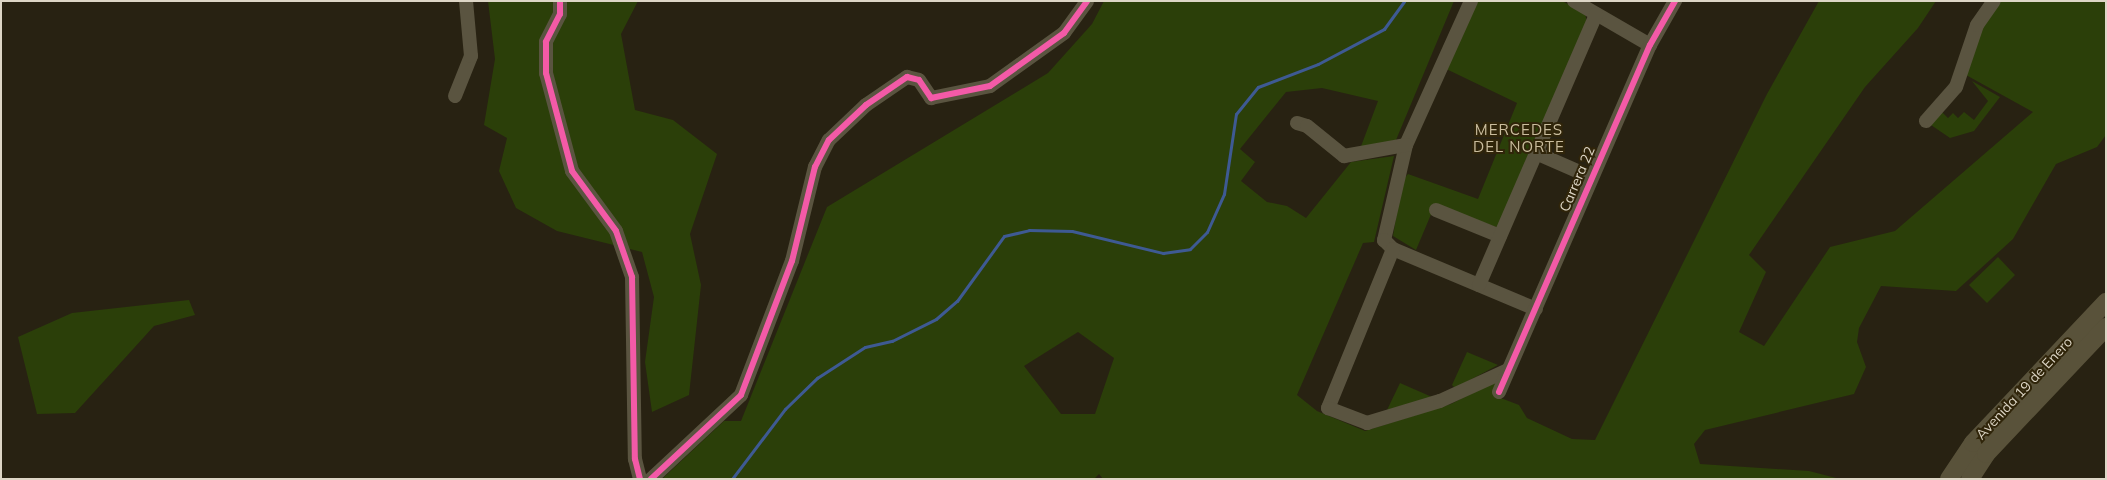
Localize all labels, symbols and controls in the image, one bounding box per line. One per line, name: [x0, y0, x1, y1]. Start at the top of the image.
district label: MERCEDES DEL NORTE: [1472, 120, 1566, 155]
street label: Carrera 22: [1556, 144, 1598, 214]
street label: Avenida 19 de Enero: [1972, 333, 2076, 443]

